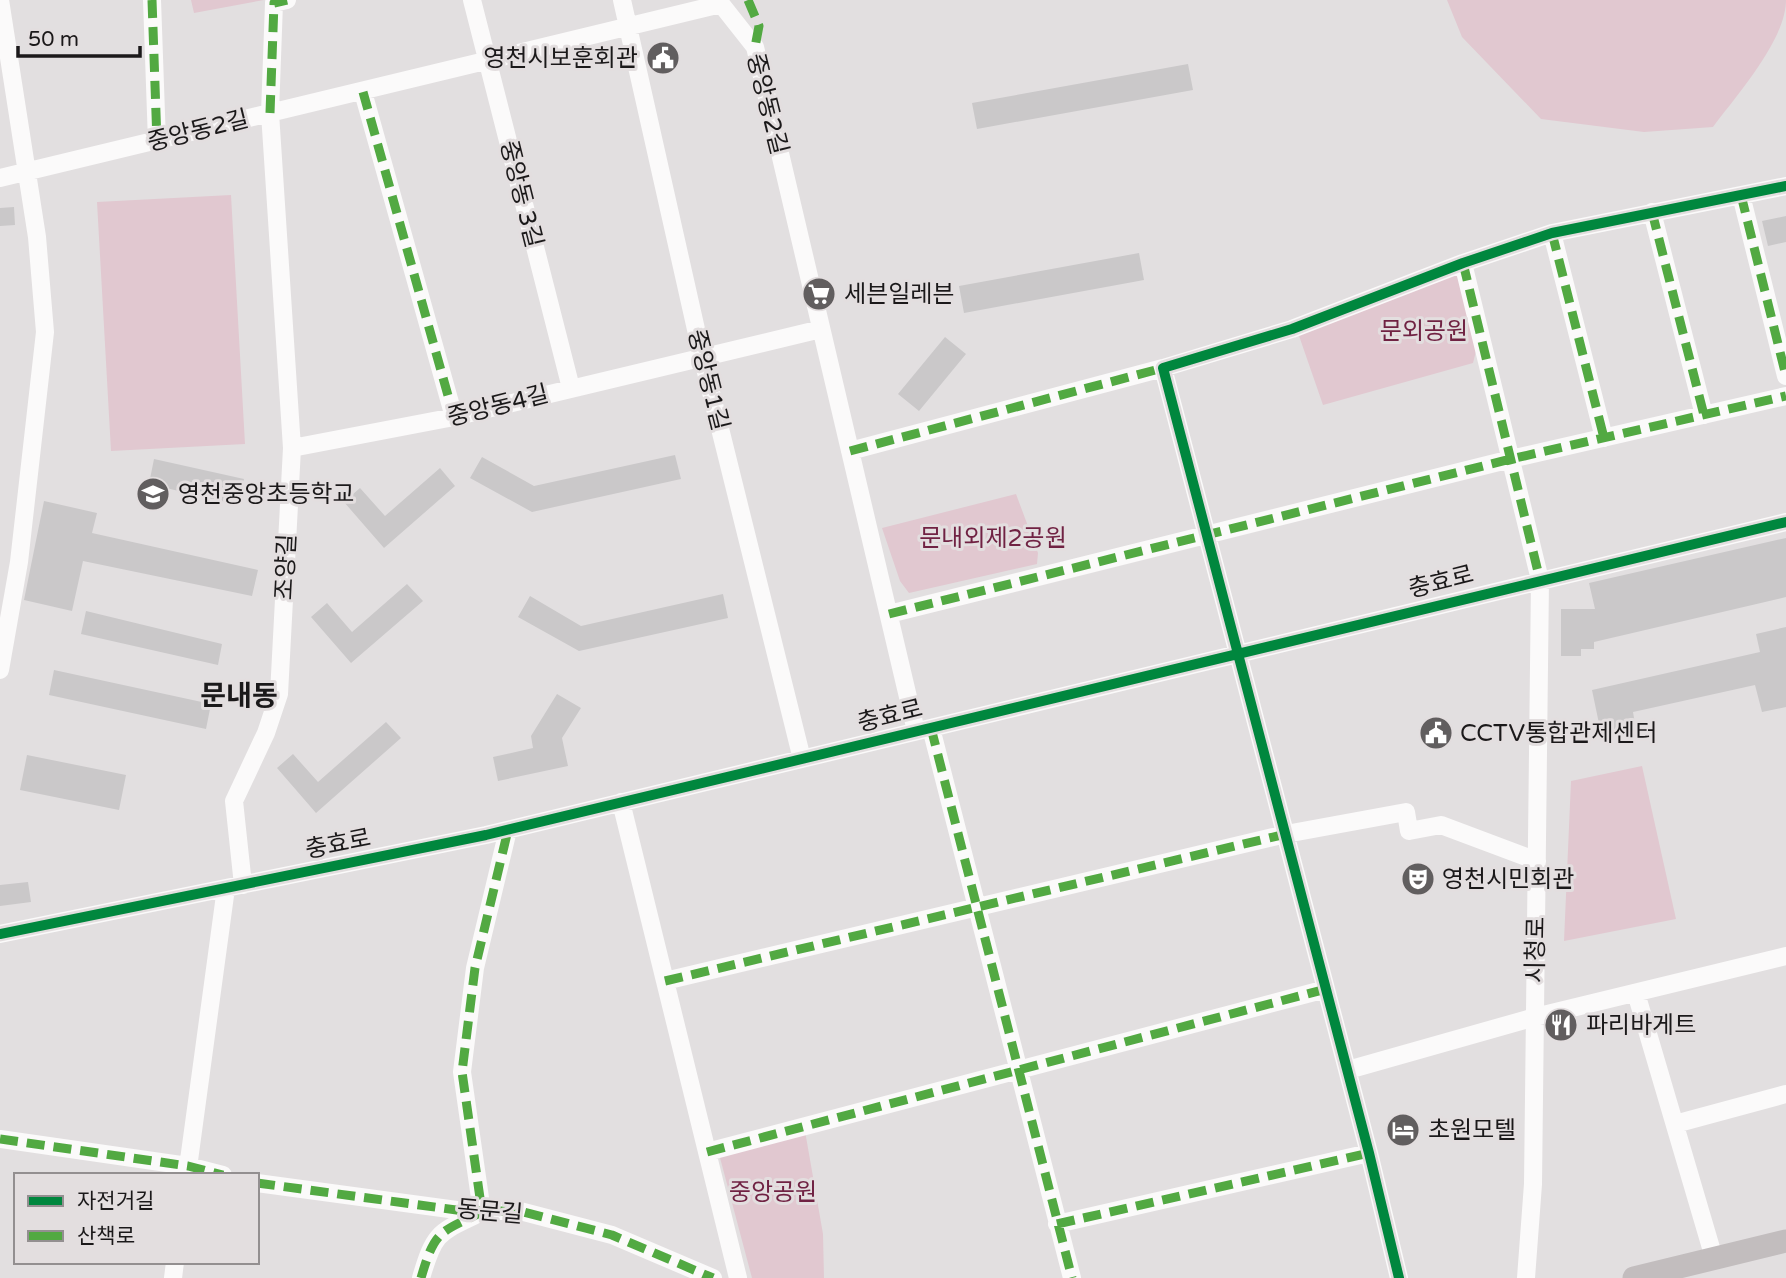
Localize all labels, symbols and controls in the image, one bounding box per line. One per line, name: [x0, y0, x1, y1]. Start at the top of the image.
scale bar: [18, 14, 140, 58]
text: 50 m: [28, 27, 79, 52]
public building icon: 영천시보훈회관: [644, 39, 682, 77]
place label: 영천시보훈회관: [483, 44, 638, 73]
street label: 중앙동2길: [740, 50, 794, 158]
street label: 중앙동2길: [144, 104, 252, 158]
street label: 중앙동 3길: [494, 137, 548, 251]
supermarket icon: 세븐일레븐: [800, 275, 838, 313]
place label: 세븐일레븐: [844, 280, 954, 309]
park label: 문외공원: [1380, 317, 1468, 346]
street label: 중앙동1길: [681, 326, 735, 434]
street label: 중앙동4길: [444, 379, 552, 433]
school or university icon: 영천중앙초등학교: [134, 475, 172, 513]
place label: 영천중앙초등학교: [178, 480, 355, 509]
park label: 문내외제2공원: [919, 524, 1067, 553]
street label: 조양길: [270, 533, 302, 601]
street label: 충효로: [1405, 560, 1477, 604]
district label: 문내동: [200, 679, 278, 713]
street label: 충효로: [854, 694, 926, 738]
public building icon: CCTV통합관제센터: [1417, 714, 1455, 752]
place label: CCTV통합관제센터: [1460, 719, 1658, 748]
street label: 충효로: [303, 823, 373, 865]
theatre icon: 영천시민회관: [1399, 860, 1437, 898]
place label: 영천시민회관: [1442, 865, 1574, 894]
street label: 시청로: [1521, 917, 1551, 983]
restaurant icon: 파리바게트: [1542, 1006, 1580, 1044]
place label: 파리바게트: [1586, 1011, 1696, 1040]
hotel icon: 초원모텔: [1384, 1111, 1422, 1149]
place label: 초원모텔: [1428, 1116, 1516, 1145]
legend: [14, 1173, 259, 1264]
park label: 중앙공원: [729, 1178, 817, 1207]
text: 자전거길: [77, 1189, 154, 1214]
street label: 동문길: [456, 1195, 524, 1229]
text: 산책로: [77, 1224, 135, 1249]

